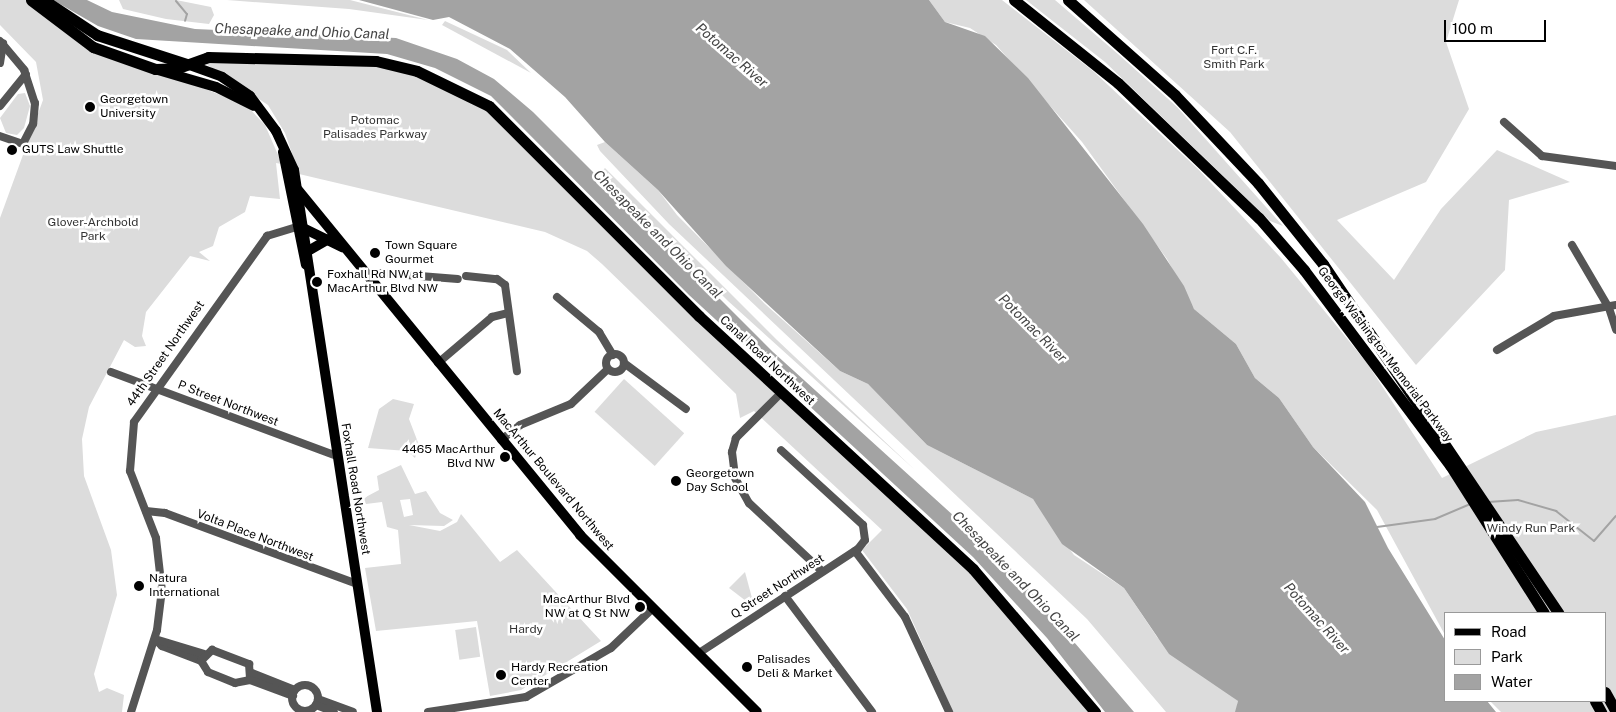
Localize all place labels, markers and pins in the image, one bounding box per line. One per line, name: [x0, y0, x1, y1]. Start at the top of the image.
place label: Georgetown University: [100, 93, 168, 121]
marker: Georgetown University: [84, 101, 96, 113]
place label: GUTS Law Shuttle: [22, 143, 124, 157]
marker: GUTS Law Shuttle: [6, 144, 18, 156]
place label: Town Square Gourmet: [385, 239, 457, 267]
marker: Town Square Gourmet: [369, 247, 381, 259]
place label: Foxhall Rd NW at MacArthur Blvd NW: [327, 268, 438, 296]
marker: Foxhall Rd NW at MacArthur Blvd NW: [311, 276, 323, 288]
place label: 4465 MacArthur Blvd NW: [402, 443, 495, 471]
marker: 4465 MacArthur Blvd NW: [499, 451, 511, 463]
place label: Georgetown Day School: [686, 467, 754, 495]
marker: Georgetown Day School: [670, 475, 682, 487]
place label: Natura International: [149, 572, 220, 600]
marker: Natura International: [133, 580, 145, 592]
place label: MacArthur Blvd NW at Q St NW: [542, 593, 630, 621]
marker: MacArthur Blvd NW at Q St NW: [634, 601, 646, 613]
place label: Palisades Deli & Market: [757, 653, 833, 681]
place label: Hardy Recreation Center: [511, 661, 608, 689]
marker: Palisades Deli & Market: [741, 661, 753, 673]
marker: Hardy Recreation Center: [495, 669, 507, 681]

